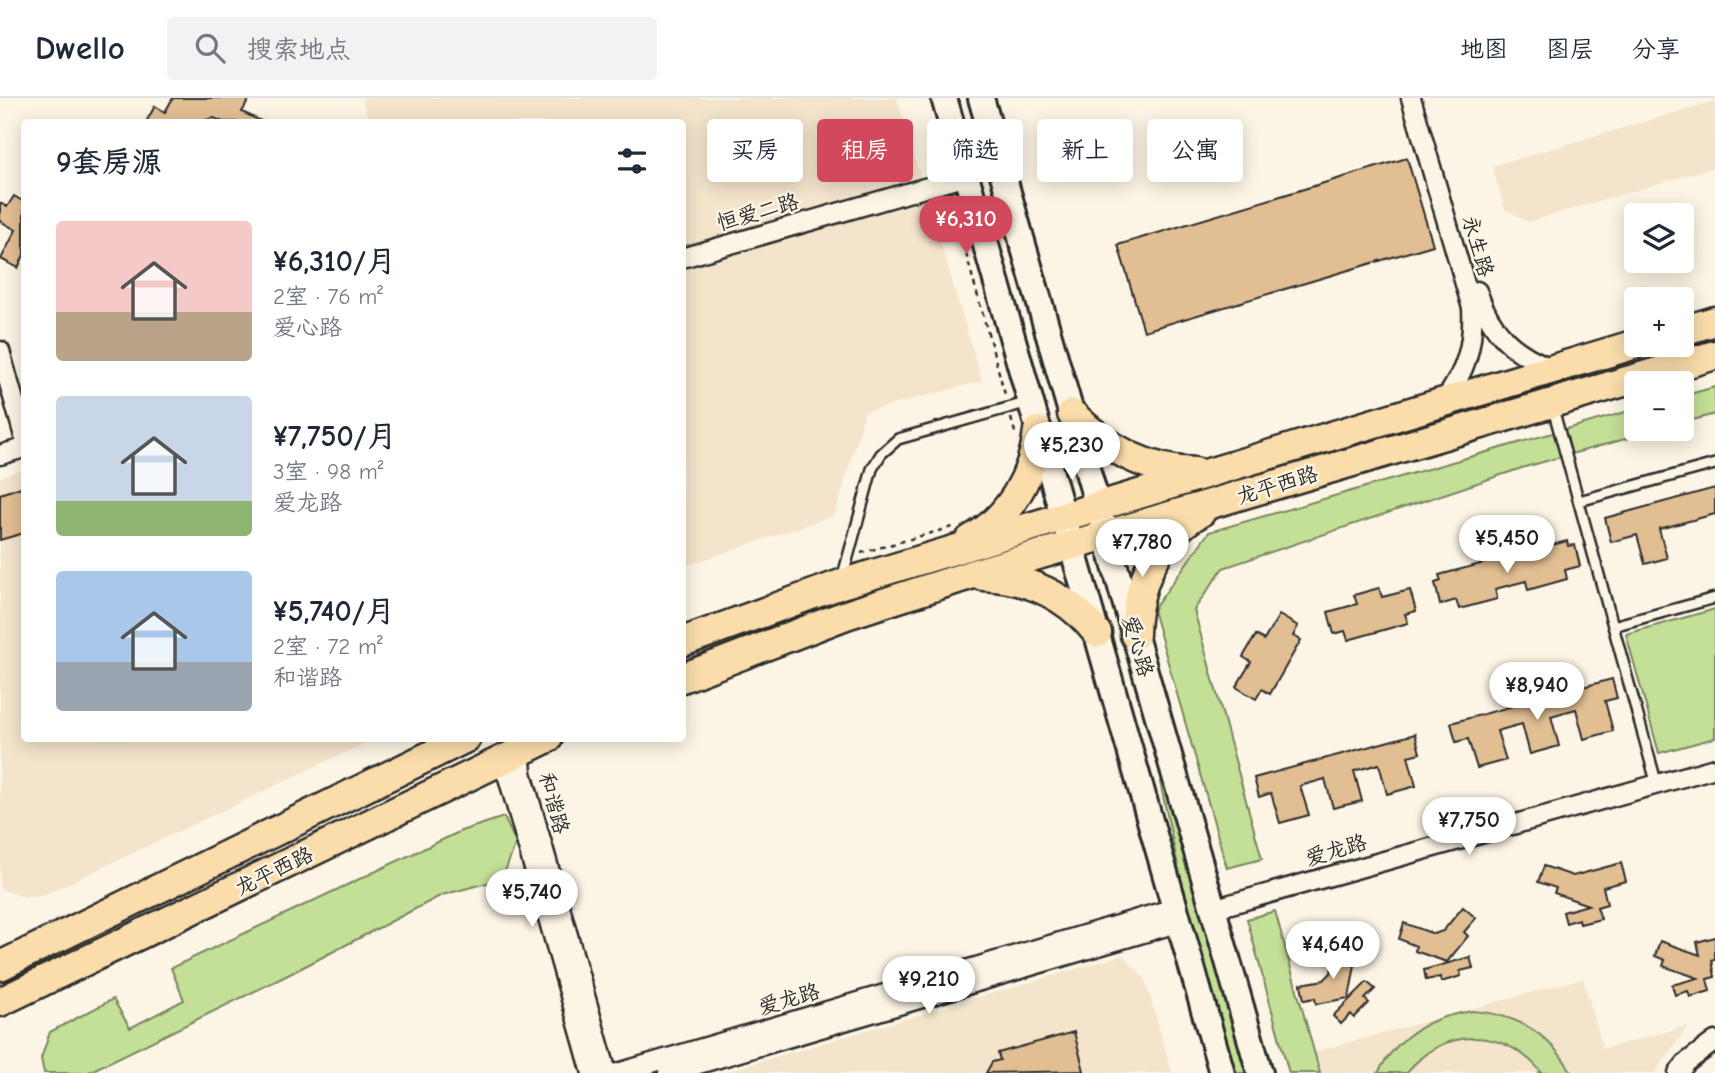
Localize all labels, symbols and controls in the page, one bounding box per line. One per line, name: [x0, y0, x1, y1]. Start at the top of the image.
search box: [167, 17, 657, 80]
text: Dwello: [35, 29, 125, 67]
icon: search: [191, 29, 229, 67]
text: 搜索地点: [247, 35, 351, 65]
text: 地图: [1460, 35, 1508, 63]
text: 图层: [1546, 35, 1594, 63]
text: 分享: [1632, 35, 1680, 63]
chip: 买房: [707, 119, 803, 182]
chip: 租房: [817, 119, 913, 182]
chip: 筛选: [927, 119, 1023, 182]
chip: 新上: [1037, 119, 1133, 182]
chip: 公寓: [1147, 119, 1243, 182]
icon: filters: [613, 142, 651, 180]
text: 9套房源: [56, 145, 162, 180]
street label: 恒爱二路: [714, 189, 802, 235]
pin: ¥6,310: [909, 197, 1023, 256]
map controls: [1624, 203, 1694, 441]
button: layers: [1624, 203, 1694, 273]
text: ¥6,310: [935, 205, 997, 232]
street label: 永生路: [1458, 212, 1498, 280]
text: ¥6,310/月: [273, 244, 396, 279]
icon: home: [112, 249, 196, 333]
text: 2室 · 76 m²: [273, 283, 383, 310]
button: +: [1624, 287, 1694, 357]
text: 爱心路: [273, 314, 342, 341]
button: −: [1624, 371, 1694, 441]
text: ¥7,750/月: [273, 419, 397, 454]
pin: ¥5,230: [1015, 422, 1129, 482]
icon: home: [112, 424, 196, 508]
text: ¥5,230: [1040, 431, 1104, 458]
text: 3室 · 98 m²: [273, 458, 384, 485]
street label: 龙平西路: [1233, 461, 1321, 509]
text: 爱龙路: [273, 489, 342, 516]
pin: ¥5,450: [1450, 516, 1564, 575]
pin: ¥7,780: [1085, 519, 1199, 579]
text: ¥5,450: [1475, 524, 1539, 551]
text: ¥7,780: [1112, 528, 1172, 555]
text: ¥5,740/月: [273, 594, 395, 629]
icon: home: [112, 599, 196, 683]
street label: 爱心路: [1118, 612, 1158, 680]
text: 2室 · 72 m²: [273, 633, 383, 660]
pin: ¥8,940: [1480, 662, 1594, 722]
text: 和谐路: [273, 664, 342, 691]
text: ¥8,940: [1505, 671, 1569, 698]
street label: 和谐路: [534, 769, 574, 837]
pin: ¥7,750: [1412, 798, 1526, 857]
text: ¥7,750: [1438, 806, 1500, 833]
street label: 爱龙路: [1302, 830, 1370, 870]
street label: 龙平西路: [231, 842, 317, 900]
pin: ¥5,740: [475, 870, 589, 929]
text: ¥5,740: [502, 878, 562, 905]
pin: ¥4,640: [1276, 922, 1390, 981]
text: ¥4,640: [1302, 930, 1364, 957]
pin: ¥9,210: [872, 956, 986, 1016]
text: ¥9,210: [898, 965, 960, 992]
street label: 爱龙路: [755, 979, 823, 1019]

